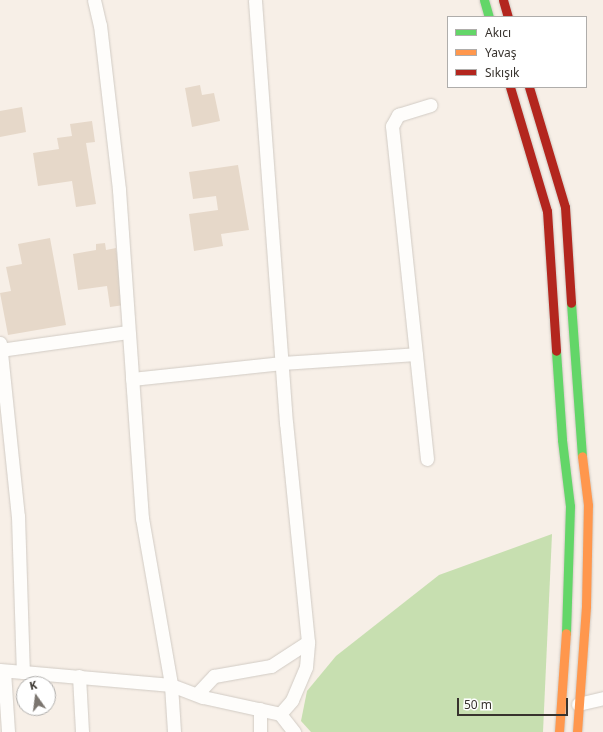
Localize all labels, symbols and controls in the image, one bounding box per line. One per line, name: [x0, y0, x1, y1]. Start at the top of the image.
legend: [447, 16, 587, 88]
text: Akıcı: [485, 24, 511, 41]
text: Yavaş: [485, 44, 517, 61]
text: Sıkışık: [485, 64, 519, 81]
north arrow: [16, 676, 56, 716]
text: K: [28, 677, 39, 693]
scale bar: [459, 690, 570, 716]
text: 50 m: [464, 696, 492, 713]

